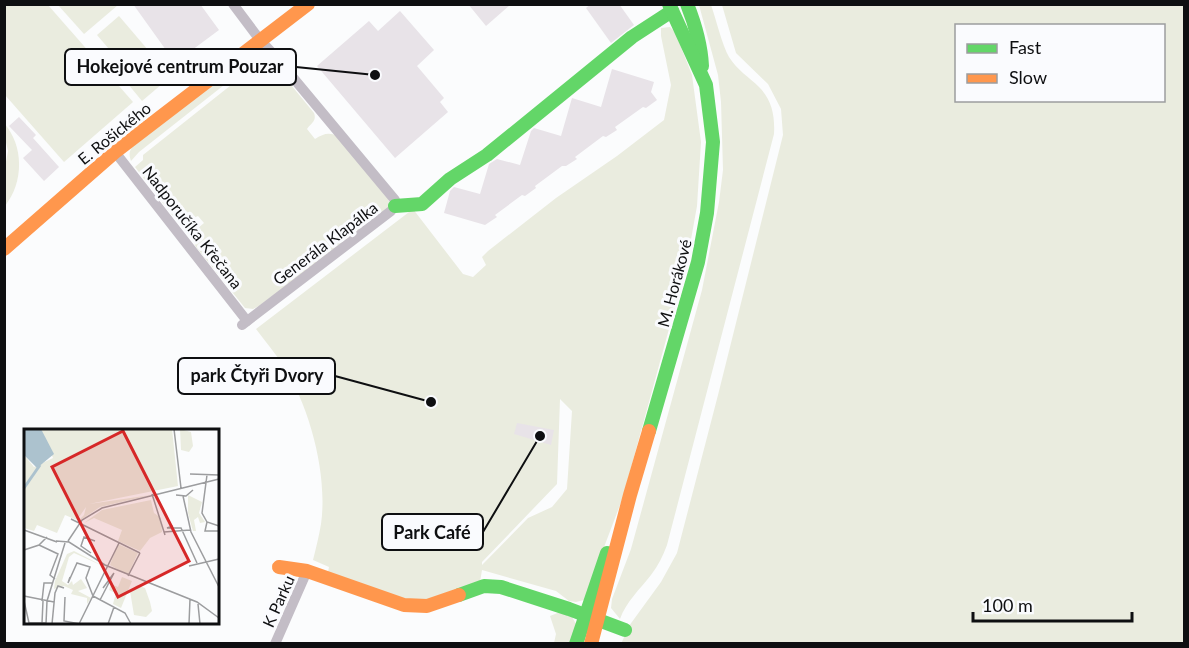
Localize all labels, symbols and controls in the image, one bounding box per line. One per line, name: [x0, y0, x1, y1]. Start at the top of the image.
legend: [955, 24, 1165, 102]
text: Fast: [1009, 36, 1042, 58]
callout: Hokejové centrum Pouzar: [65, 49, 296, 85]
text: Hokejové centrum Pouzar: [76, 55, 284, 77]
text: Slow: [1009, 66, 1047, 88]
street label: E. Rošického: [74, 98, 154, 168]
street label: Nadporučíka Křečana: [139, 162, 247, 292]
street label: Generála Klapálka: [269, 197, 381, 289]
street label: M. Horákové: [653, 237, 695, 329]
callout: park Čtyři Dvory: [178, 358, 335, 394]
text: park Čtyři Dvory: [191, 364, 324, 386]
inset map: [24, 429, 219, 624]
callout: Park Café: [382, 514, 483, 550]
text: Park Café: [393, 521, 471, 543]
street label: K Parku: [258, 572, 298, 630]
scale bar: [973, 585, 1132, 623]
text: 100 m: [982, 594, 1033, 616]

